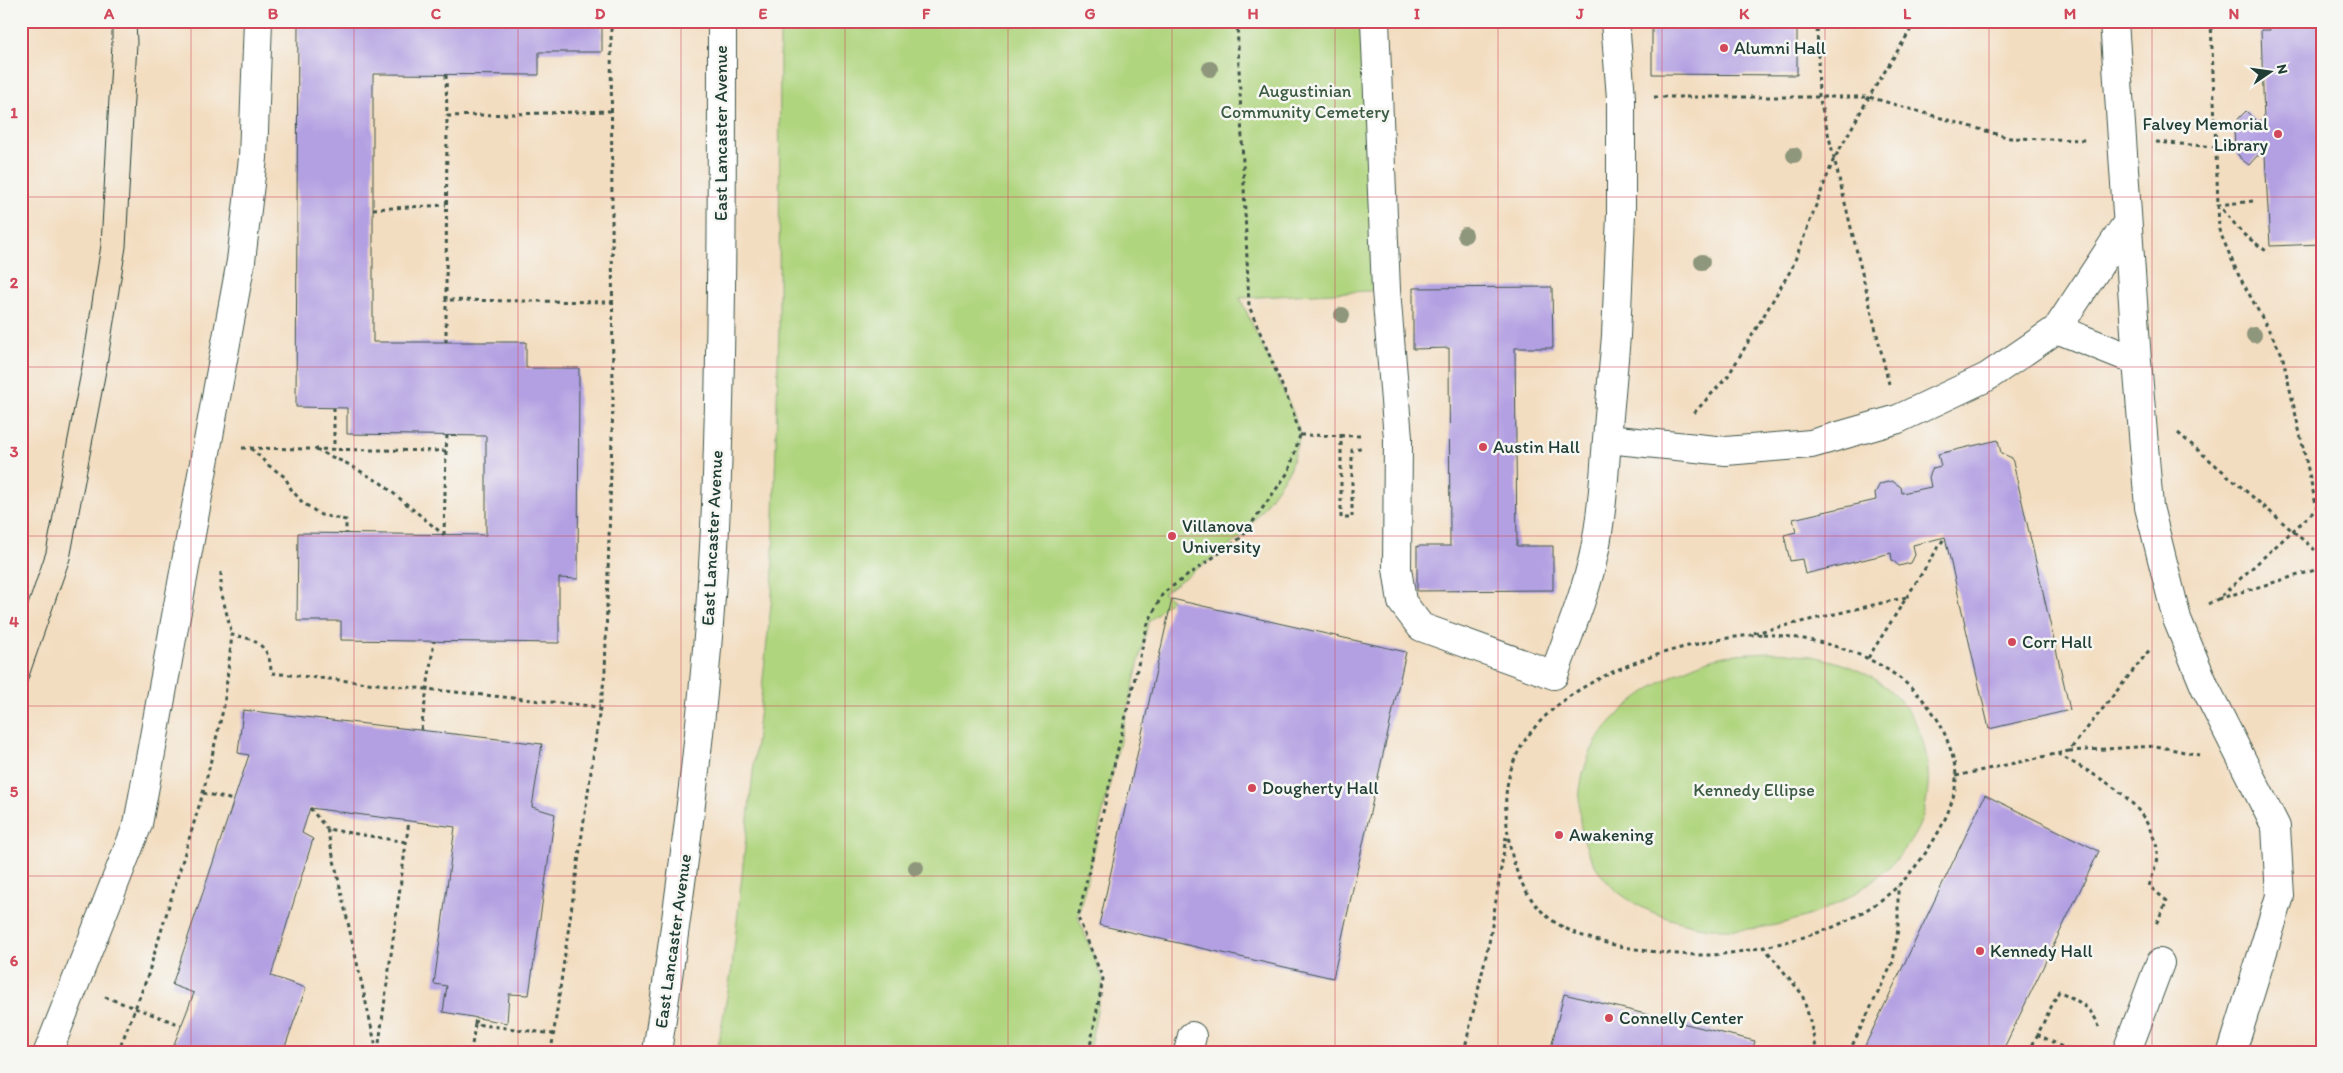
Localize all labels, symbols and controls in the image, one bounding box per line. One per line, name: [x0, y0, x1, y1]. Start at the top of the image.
text: A: [103, 4, 115, 23]
text: B: [268, 4, 279, 23]
text: C: [431, 4, 442, 23]
text: D: [595, 4, 606, 23]
text: E: [759, 4, 768, 23]
text: F: [922, 4, 931, 23]
text: G: [1084, 4, 1096, 23]
text: H: [1247, 4, 1259, 23]
text: I: [1414, 4, 1420, 23]
text: J: [1575, 4, 1584, 23]
text: K: [1739, 4, 1750, 23]
text: L: [1903, 4, 1912, 23]
text: M: [2064, 4, 2076, 23]
text: N: [2229, 4, 2239, 23]
place label: Alumni Hall: [1734, 37, 1826, 59]
marker: Alumni Hall: [1718, 42, 1730, 54]
street label: East Lancaster Avenue: [710, 45, 732, 221]
north arrow: [2246, 48, 2296, 98]
text: N: [2273, 63, 2292, 76]
park label: Augustinian Community Cemetery: [1221, 80, 1390, 123]
text: 1: [10, 103, 18, 122]
place label: Falvey Memorial Library: [2143, 113, 2269, 156]
marker: Falvey Memorial Library: [2272, 128, 2284, 140]
text: 2: [10, 273, 19, 292]
place label: Austin Hall: [1493, 436, 1580, 458]
marker: Austin Hall: [1477, 441, 1489, 453]
text: 3: [10, 442, 19, 461]
street label: East Lancaster Avenue: [696, 450, 728, 626]
place label: Villanova University: [1182, 515, 1261, 558]
marker: Villanova University: [1166, 530, 1178, 542]
text: 4: [9, 612, 19, 631]
place label: Corr Hall: [2022, 631, 2092, 653]
marker: Corr Hall: [2006, 636, 2018, 648]
place label: Dougherty Hall: [1262, 777, 1379, 799]
park label: Kennedy Ellipse: [1693, 779, 1815, 801]
text: 5: [10, 782, 19, 801]
marker: Dougherty Hall: [1246, 782, 1258, 794]
place label: Awakening: [1569, 824, 1654, 846]
marker: Awakening: [1553, 829, 1565, 841]
street label: East Lancaster Avenue: [650, 852, 696, 1030]
place label: Kennedy Hall: [1990, 940, 2093, 962]
marker: Kennedy Hall: [1974, 945, 1986, 957]
text: 6: [10, 951, 19, 970]
place label: Connelly Center: [1619, 1007, 1744, 1029]
marker: Connelly Center: [1603, 1012, 1615, 1024]

